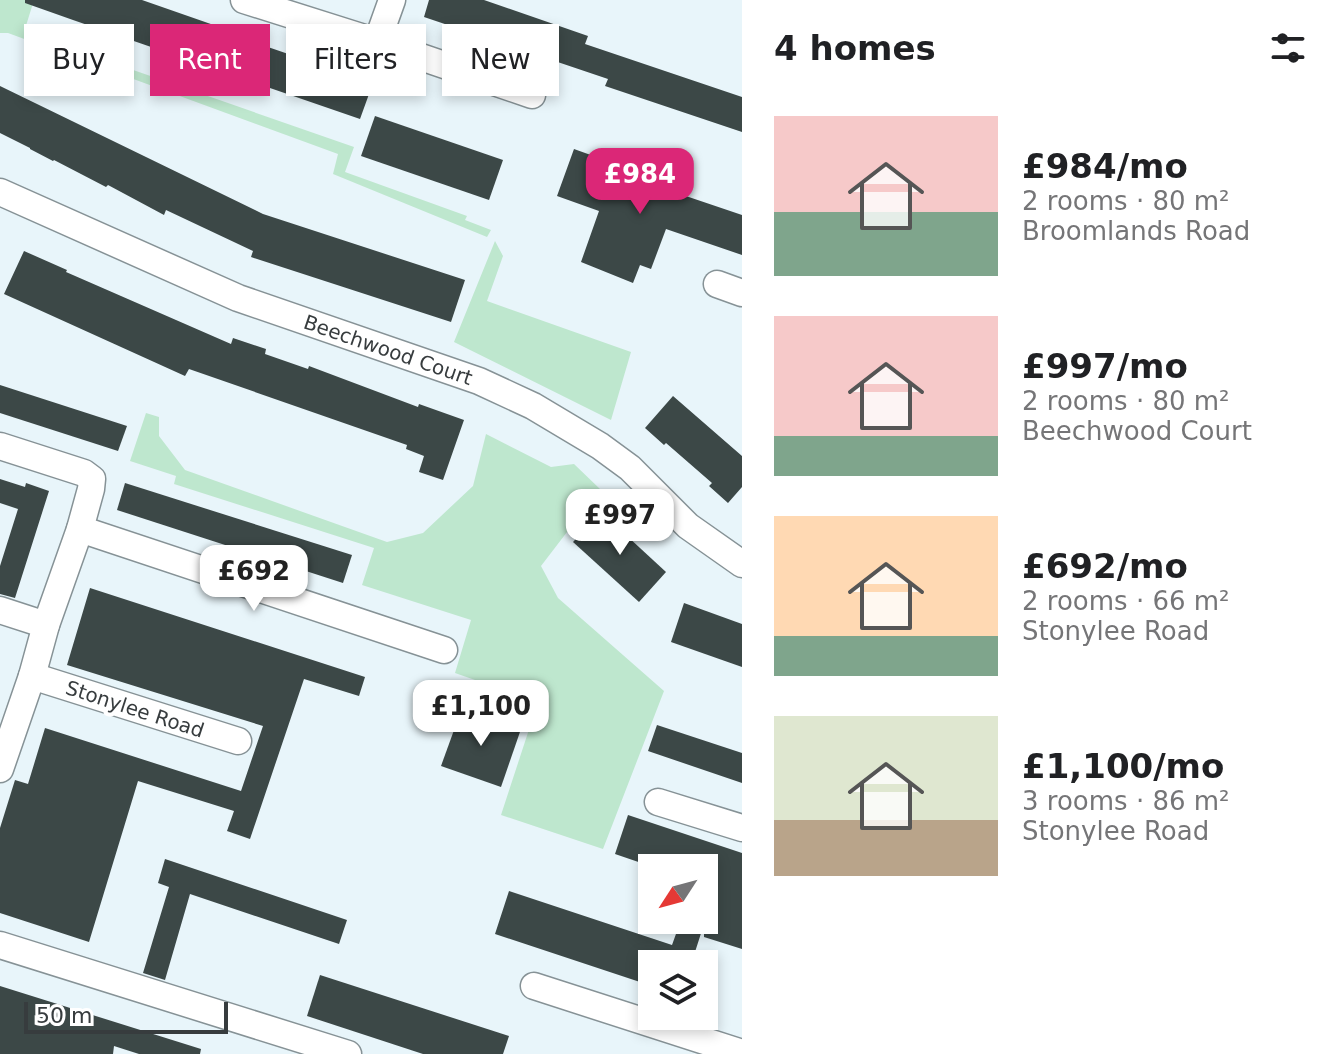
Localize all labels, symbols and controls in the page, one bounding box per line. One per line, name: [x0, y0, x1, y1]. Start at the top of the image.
chip: Buy: [24, 24, 134, 96]
chip: Rent: [150, 24, 270, 96]
chip: Filters: [286, 24, 426, 96]
chip: New: [442, 24, 559, 96]
icon: filters: [1266, 26, 1310, 70]
text: 4 homes: [774, 28, 936, 68]
text: £984/mo: [1022, 146, 1188, 186]
pin: £984: [593, 148, 687, 216]
icon: home: [838, 148, 934, 244]
text: £984: [604, 159, 676, 189]
text: 2 rooms · 80 m²: [1022, 186, 1230, 216]
text: Broomlands Road: [1022, 216, 1250, 246]
street label: Beechwood Court: [300, 310, 476, 390]
text: £997/mo: [1022, 346, 1188, 386]
icon: home: [838, 348, 934, 444]
text: 2 rooms · 80 m²: [1022, 386, 1230, 416]
text: Beechwood Court: [1022, 416, 1252, 446]
pin: £997: [573, 489, 667, 557]
text: £997: [584, 500, 656, 530]
pin: £692: [207, 545, 301, 613]
text: £692/mo: [1022, 546, 1188, 586]
icon: home: [838, 548, 934, 644]
text: £692: [218, 556, 290, 586]
text: 2 rooms · 66 m²: [1022, 586, 1230, 616]
text: Stonylee Road: [1022, 616, 1209, 646]
street label: Stonylee Road: [63, 675, 207, 743]
pin: £1,100: [416, 680, 546, 748]
text: £1,100: [431, 691, 531, 721]
text: £1,100/mo: [1022, 746, 1224, 786]
icon: home: [838, 748, 934, 844]
text: 3 rooms · 86 m²: [1022, 786, 1230, 816]
text: Stonylee Road: [1022, 816, 1209, 846]
north arrow: [638, 854, 718, 934]
map controls: [638, 854, 718, 1030]
button: layers: [638, 950, 718, 1030]
scale bar: [24, 998, 228, 1034]
text: 50 m: [36, 1003, 92, 1028]

